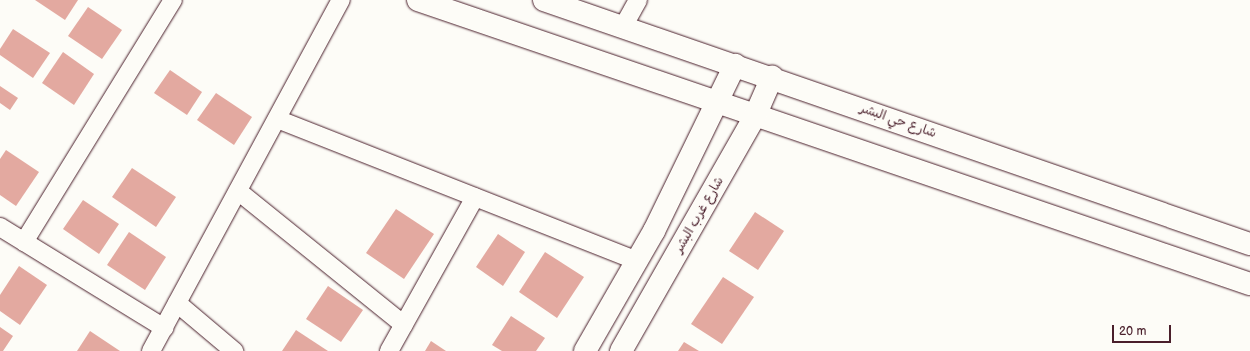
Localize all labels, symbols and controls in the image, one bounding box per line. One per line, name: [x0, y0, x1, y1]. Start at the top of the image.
street label: شارع حي البشر: [858, 101, 938, 141]
street label: شارع غرب البشر: [671, 174, 727, 256]
scale bar: [1114, 317, 1173, 343]
text: 20 m: [1119, 324, 1146, 339]

